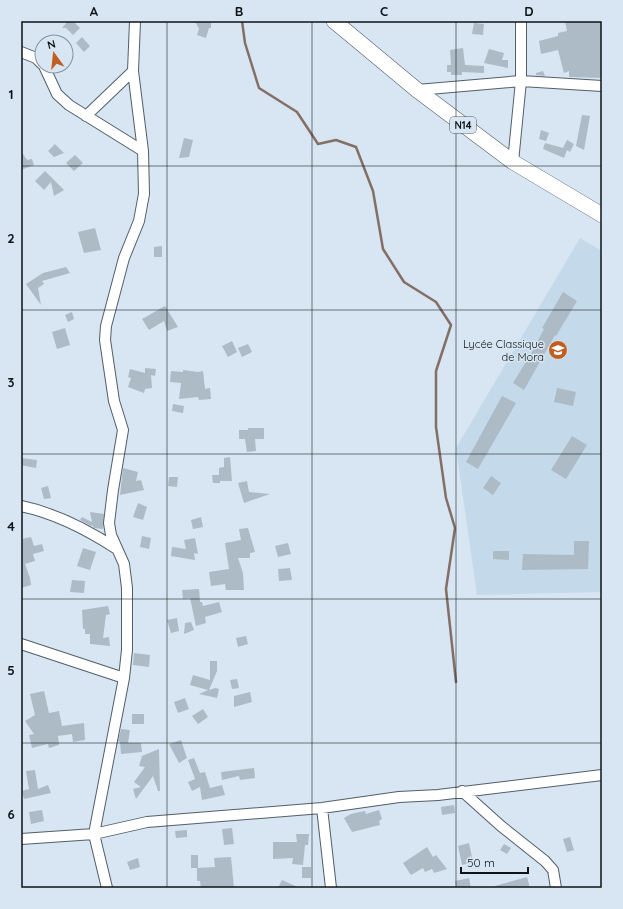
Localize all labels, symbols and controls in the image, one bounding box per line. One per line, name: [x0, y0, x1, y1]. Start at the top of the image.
text: A: [90, 3, 99, 19]
text: B: [235, 3, 243, 19]
text: C: [380, 3, 388, 19]
text: D: [524, 3, 534, 19]
north arrow: [34, 34, 74, 74]
text: N: [46, 37, 57, 52]
text: 1: [8, 86, 14, 102]
road number: N14: [450, 117, 476, 133]
text: 2: [7, 230, 15, 246]
place label: Lycée Classique de Mora: [463, 337, 544, 364]
school or university icon: Lycée Classique de Mora: [547, 339, 569, 361]
text: 3: [8, 374, 15, 390]
text: 4: [7, 518, 15, 534]
text: 5: [7, 662, 15, 678]
text: 6: [7, 806, 15, 822]
scale bar: [461, 849, 528, 875]
text: 50 m: [467, 855, 495, 870]

